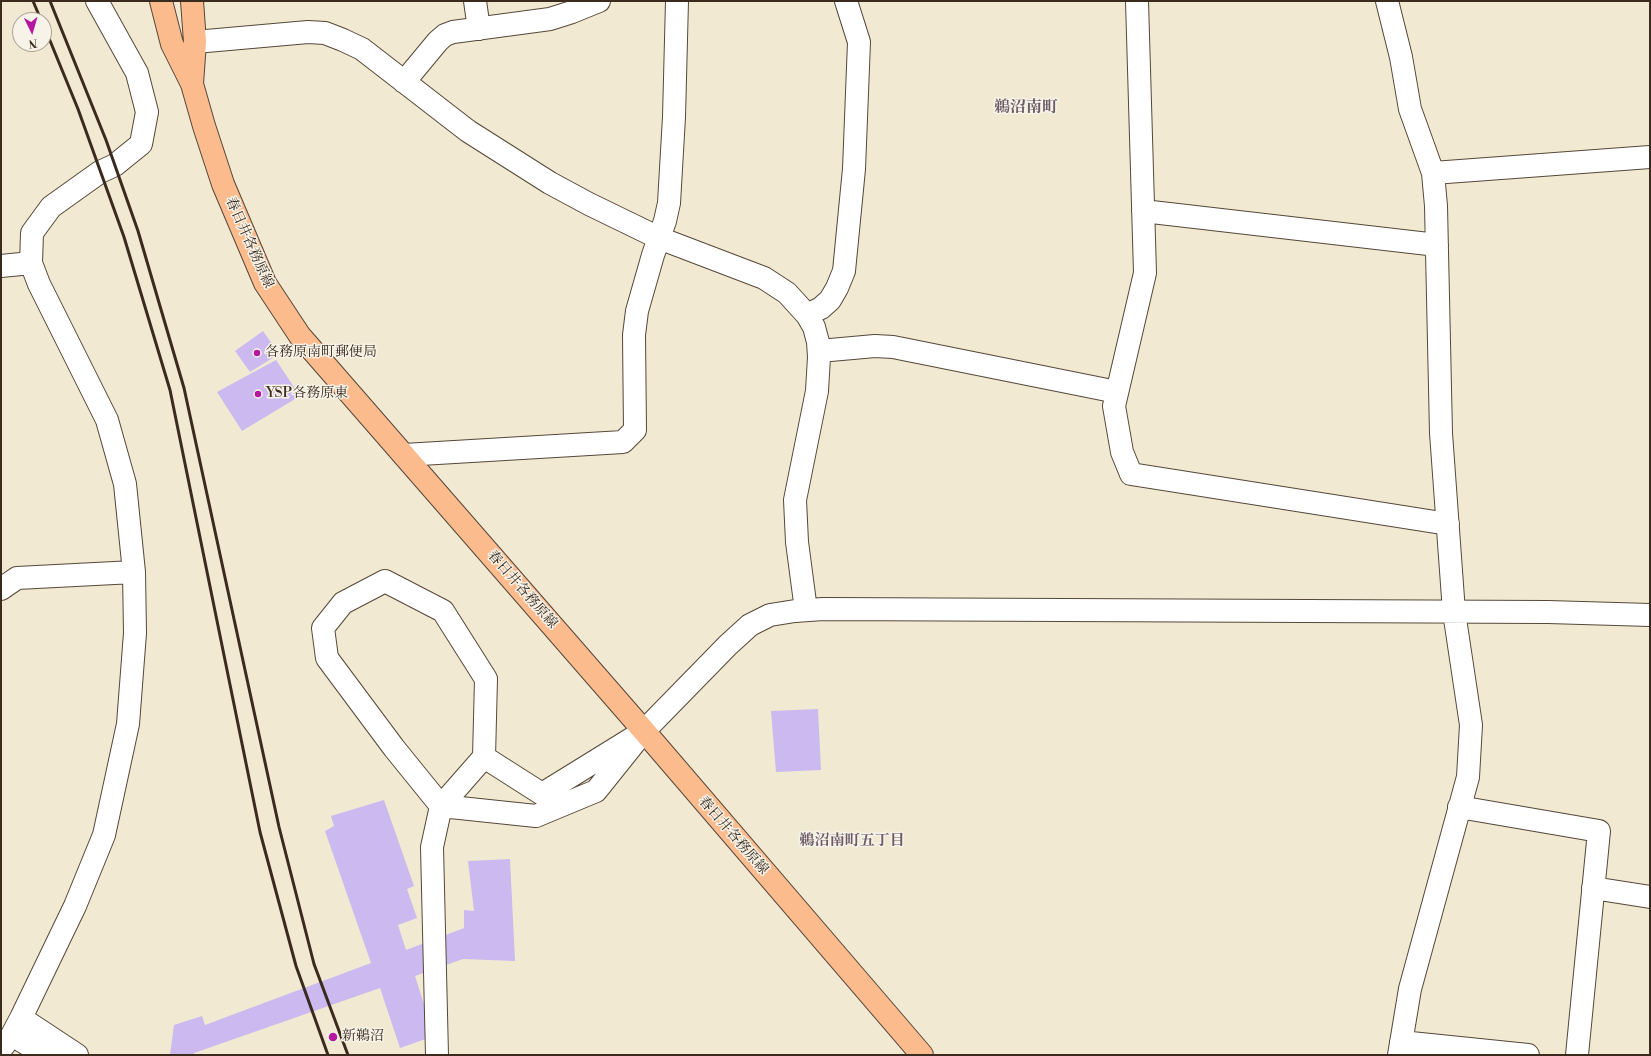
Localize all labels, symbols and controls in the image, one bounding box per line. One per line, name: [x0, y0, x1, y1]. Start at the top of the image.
north arrow: [12, 12, 52, 52]
text: N: [28, 36, 38, 50]
district label: 鵜沼南町: [994, 98, 1058, 118]
street label: 春日井各務原線: [221, 195, 277, 291]
place label: 各務原南町郵便局: [265, 345, 377, 361]
marker: 各務原南町郵便局: [252, 348, 262, 358]
place label: YSP各務原東: [266, 386, 348, 402]
marker: YSP各務原東: [253, 389, 263, 399]
street label: 春日井各務原線: [484, 548, 560, 632]
street label: 春日井各務原線: [695, 794, 771, 878]
district label: 鵜沼南町五丁目: [800, 832, 904, 850]
place label: 新鵜沼: [342, 1029, 384, 1045]
marker: 新鵜沼: [327, 1031, 339, 1043]

